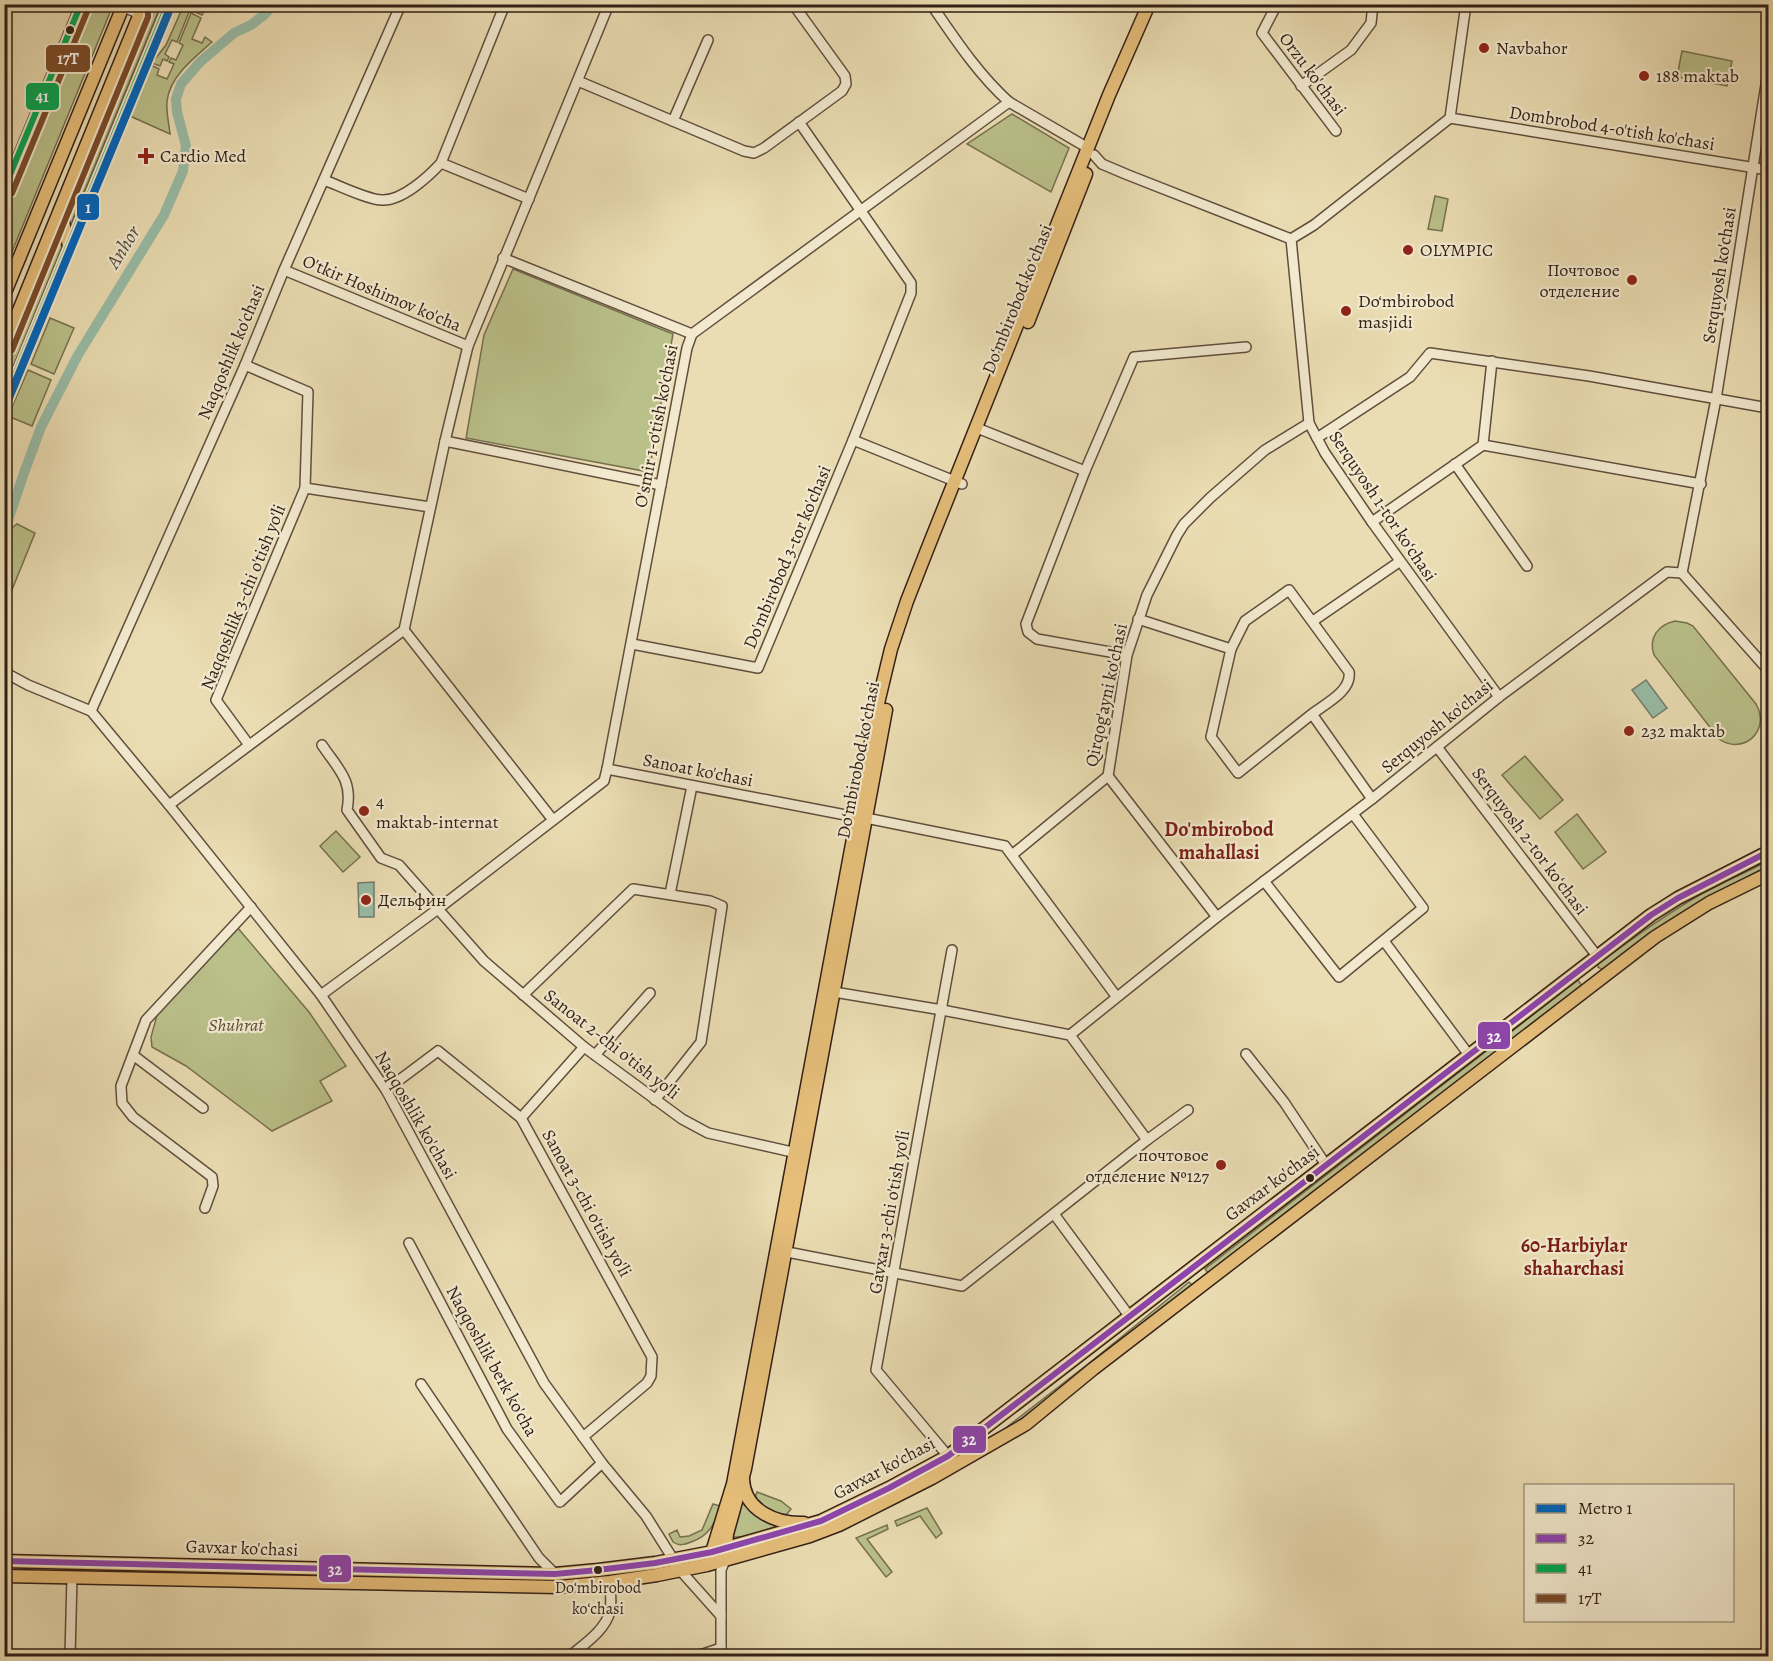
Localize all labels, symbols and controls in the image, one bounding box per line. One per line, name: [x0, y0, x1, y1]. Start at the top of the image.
unlabelled marker: [64, 24, 76, 36]
street label: Orzu ko'chasi: [1274, 27, 1352, 121]
place label: Navbahor: [1496, 36, 1568, 60]
marker: Navbahor: [1477, 41, 1491, 55]
line badge: 17T: [45, 44, 91, 73]
text: 17T: [57, 48, 79, 70]
place label: 188 maktab: [1656, 64, 1739, 88]
marker: 188 maktab: [1637, 69, 1651, 83]
line badge: 41: [25, 82, 60, 111]
text: 41: [35, 86, 49, 108]
street label: Dombrobod 4-o'tish ko'chasi: [1507, 100, 1717, 156]
place label: Cardio Med: [160, 144, 247, 168]
marker: Cardio Med: [137, 147, 155, 165]
line badge: 1: [76, 193, 100, 221]
text: 1: [85, 197, 91, 219]
street label: Serquyosh ko'chasi: [1696, 205, 1742, 345]
water label: Anhor: [99, 220, 147, 274]
street label: Doʻmbirobod koʻchasi: [976, 220, 1058, 378]
place label: OLYMPIC: [1420, 238, 1493, 262]
marker: OLYMPIC: [1401, 243, 1415, 257]
street label: O'tkir Hoshimov ko'cha: [299, 249, 466, 338]
place label: Почтовое отделение: [1539, 258, 1620, 303]
marker: Почтовое отделение: [1625, 273, 1639, 287]
street label: Naqqoshlik ko'chasi: [192, 281, 270, 423]
place label: Do‘mbirobod masjidi: [1358, 289, 1455, 334]
marker: Do‘mbirobod masjidi: [1339, 304, 1353, 318]
street label: O'smir 1-o'tish ko'chasi: [628, 342, 684, 510]
street label: Serquyosh 1-tor koʻchasi: [1324, 426, 1442, 586]
street label: Do'mbirobod 3-tor ko'chasi: [737, 462, 837, 652]
street label: Naqqoshlik 3-chi o'tish yo'li: [195, 501, 291, 693]
street label: Qirqog'ayni ko'chasi: [1079, 621, 1133, 769]
street label: Serquyosh ko'chasi: [1376, 673, 1498, 779]
street label: Doʻmbirobod koʻchasi: [831, 679, 885, 841]
place label: 232 maktab: [1641, 719, 1725, 743]
marker: 232 maktab: [1622, 724, 1636, 738]
street label: Sanoat ko'chasi: [641, 748, 755, 792]
street label: Serquyosh 2-tor koʻchasi: [1466, 762, 1594, 920]
place label: 4 maktab-internat: [376, 789, 499, 834]
marker: 4 maktab-internat: [357, 804, 371, 818]
district label: Do'mbirobod mahallasi: [1164, 816, 1274, 866]
place label: Дельфин: [378, 888, 447, 912]
marker: Дельфин: [359, 893, 373, 907]
street label: Sanoat 2-chi o'tish yo'li: [539, 983, 685, 1105]
park label: Shuhrat: [209, 1013, 264, 1037]
line badge: 32: [1477, 1021, 1511, 1050]
text: 32: [1487, 1026, 1502, 1048]
street label: Naqqoshlik ko'chasi: [369, 1046, 463, 1184]
street label: Sanoat 3-chi o'tish yo'li: [536, 1125, 638, 1281]
street label: Gavxar 3-chi o'tish yo'li: [863, 1128, 915, 1296]
street label: Gavxar ko'chasi: [1220, 1140, 1324, 1226]
place label: почтовое отделение №127: [1086, 1143, 1209, 1188]
marker: почтовое отделение №127: [1214, 1158, 1228, 1172]
unlabelled marker: [1304, 1172, 1316, 1184]
district label: 60-Harbiylar shaharchasi: [1521, 1232, 1627, 1282]
street label: Naqqoshlik berk ko'cha: [440, 1281, 544, 1441]
line badge: 32: [952, 1425, 987, 1454]
text: 32: [962, 1429, 977, 1451]
street label: Gavxar ko'chasi: [829, 1431, 939, 1505]
legend: [1524, 1484, 1734, 1622]
text: Metro 1: [1578, 1496, 1632, 1520]
text: 32: [1578, 1526, 1594, 1550]
street label: Gavxar ko'chasi: [185, 1534, 299, 1562]
line badge: 32: [318, 1554, 352, 1583]
text: 41: [1578, 1556, 1592, 1580]
text: 32: [328, 1559, 343, 1581]
marker: Doʻmbirobod koʻchasi: [592, 1564, 604, 1576]
place label: Doʻmbirobod koʻchasi: [555, 1577, 642, 1620]
text: 17T: [1578, 1586, 1602, 1610]

